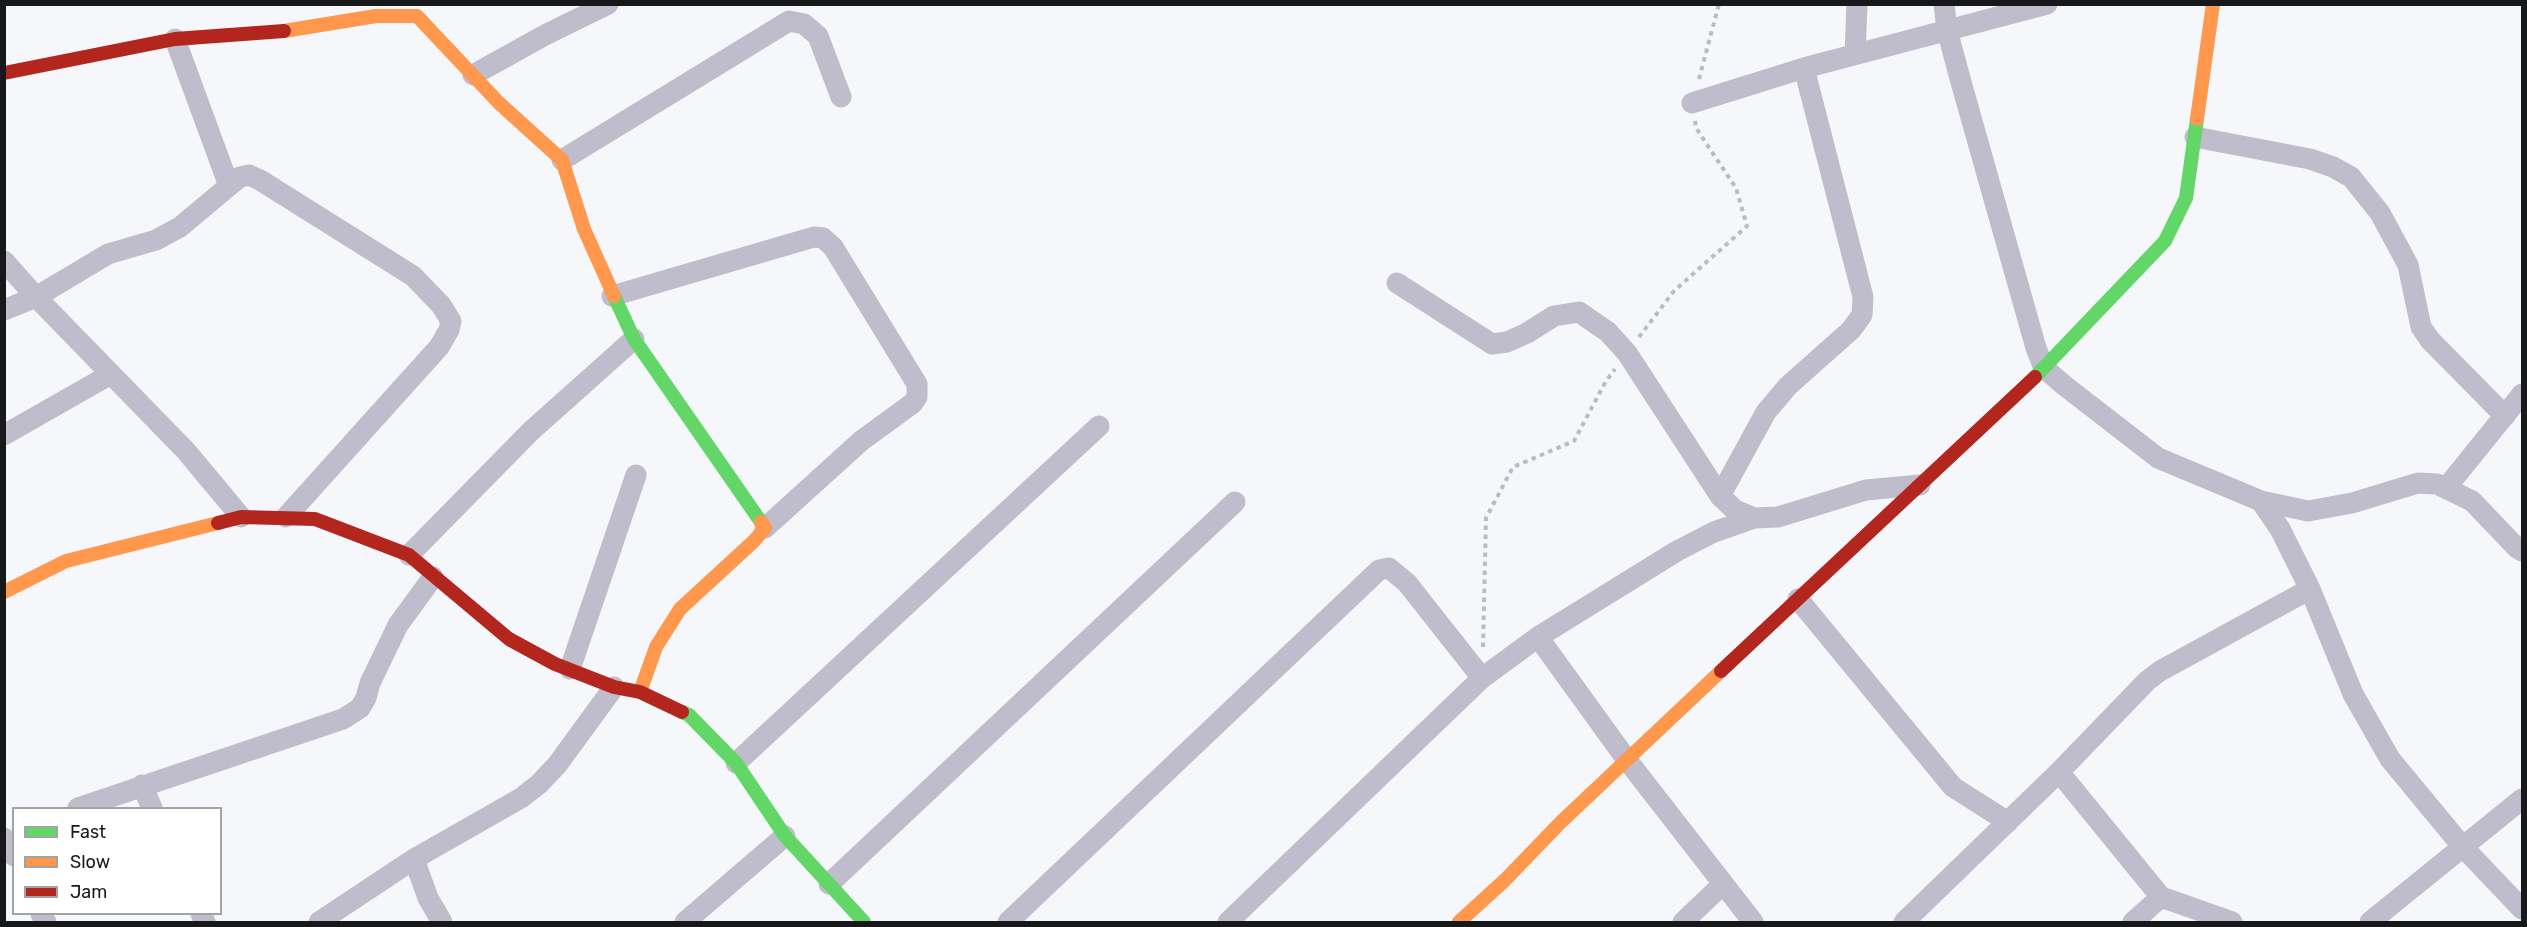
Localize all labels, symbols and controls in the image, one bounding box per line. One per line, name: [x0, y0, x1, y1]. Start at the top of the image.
legend: [12, 807, 222, 915]
text: Fast: [70, 821, 106, 843]
text: Slow: [70, 851, 110, 873]
text: Jam: [70, 881, 107, 903]

